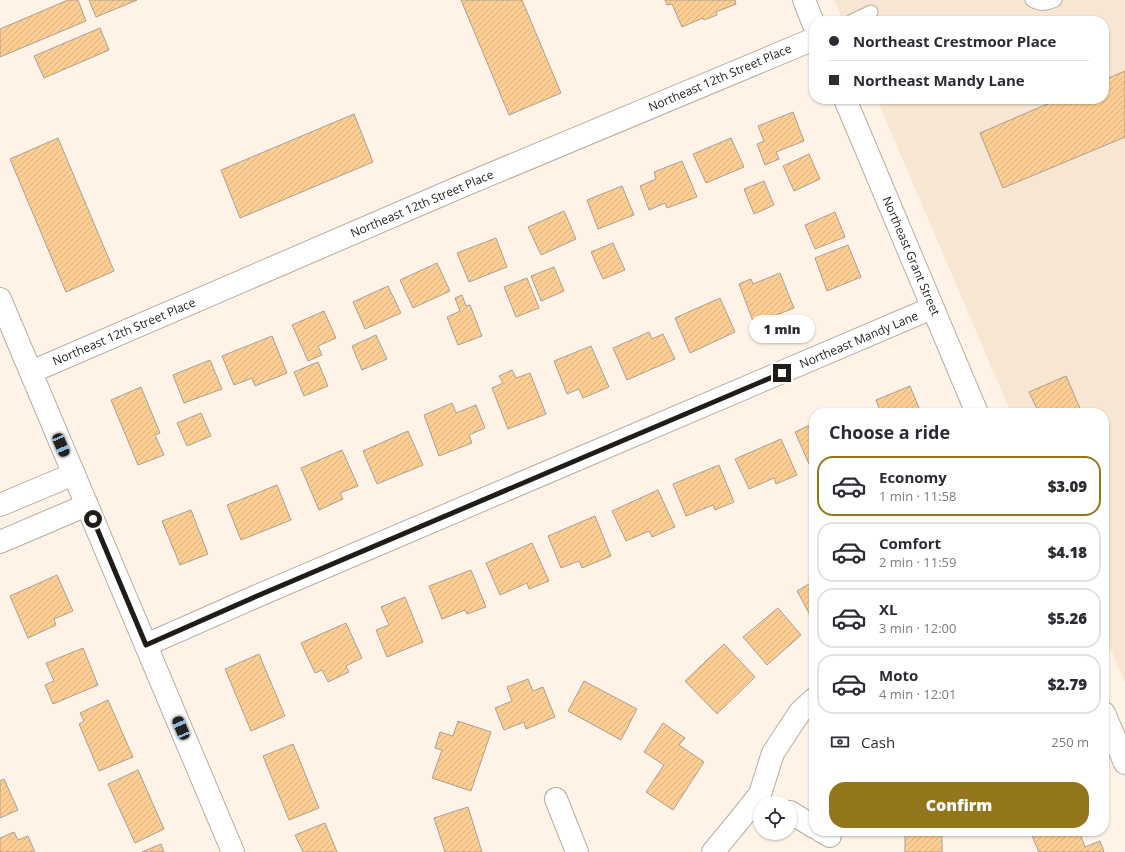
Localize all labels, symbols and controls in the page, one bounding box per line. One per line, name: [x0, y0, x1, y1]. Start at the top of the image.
text: Northeast Crestmoor Place: [853, 31, 1056, 51]
street label: Northeast 12th Street Place: [646, 40, 794, 115]
text: Northeast Mandy Lane: [853, 70, 1025, 90]
street label: Northeast 12th Street Place: [348, 166, 496, 241]
street label: Northeast Grant Street: [879, 194, 944, 318]
street label: Northeast 12th Street Place: [50, 294, 198, 369]
street label: Northeast Mandy Lane: [797, 307, 921, 372]
callout: 1 min: [749, 315, 815, 343]
text: 1 min: [764, 320, 800, 338]
route end: [773, 364, 791, 382]
text: Choose a ride: [829, 420, 950, 444]
car: [51, 432, 71, 458]
text: Economy: [879, 467, 947, 487]
icon: car: [831, 468, 867, 504]
text: $3.09: [1048, 476, 1087, 496]
text: 1 min · 11:58: [879, 487, 956, 505]
route start: [84, 510, 102, 528]
text: Comfort: [879, 533, 941, 553]
icon: car: [831, 534, 867, 570]
text: $4.18: [1048, 542, 1087, 562]
text: 2 min · 11:59: [879, 553, 956, 571]
text: XL: [879, 599, 897, 619]
icon: car: [831, 600, 867, 636]
text: $5.26: [1048, 608, 1087, 628]
text: 3 min · 12:00: [879, 619, 956, 637]
text: Moto: [879, 665, 918, 685]
icon: car: [831, 666, 867, 702]
text: $2.79: [1048, 674, 1087, 694]
text: 4 min · 12:01: [879, 685, 956, 703]
car: [171, 715, 191, 741]
icon: cash: [829, 731, 851, 753]
text: Cash: [861, 732, 895, 752]
text: 250 m: [1051, 733, 1089, 751]
button: Confirm: [829, 782, 1089, 828]
map controls: [753, 796, 797, 840]
button: locate: [753, 796, 797, 840]

